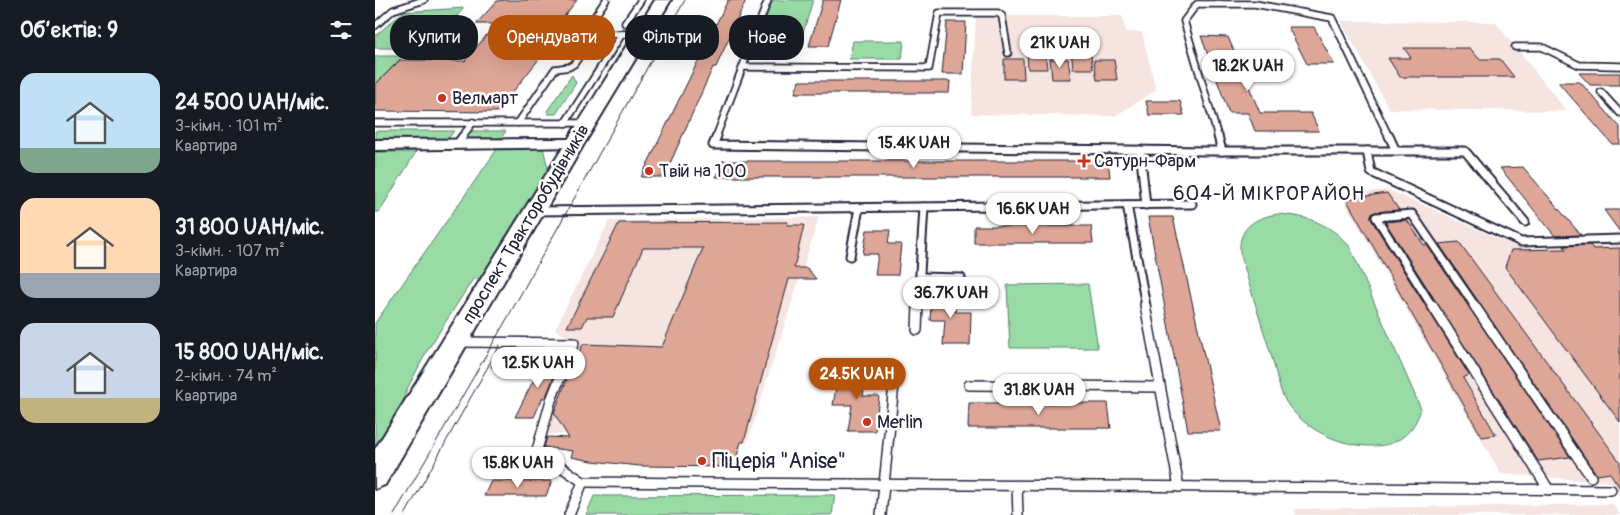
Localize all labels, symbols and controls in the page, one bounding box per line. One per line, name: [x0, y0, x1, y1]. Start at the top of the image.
chip: Купити: [390, 15, 478, 60]
chip: Орендувати: [488, 15, 615, 60]
chip: Фільтри: [625, 15, 719, 60]
chip: Нове: [729, 15, 804, 60]
icon: filters: [327, 16, 355, 44]
text: Об’єктів: 9: [20, 17, 118, 44]
pin: 21K UAH: [1014, 27, 1106, 69]
text: 21K UAH: [1030, 33, 1090, 53]
pin: 18.2K UAH: [1191, 49, 1305, 92]
text: 18.2K UAH: [1213, 56, 1284, 76]
place label: Велмарт: [452, 87, 518, 110]
text: 24 500 UAH/міс.: [175, 89, 329, 116]
marker: Велмарт: [436, 92, 448, 104]
icon: home: [60, 93, 120, 153]
text: 3-кімн. · 101 m²: [175, 116, 283, 136]
street label: проспект Тракторобудівників: [457, 120, 595, 328]
pin: 15.4K UAH: [857, 126, 971, 169]
text: 15.4K UAH: [878, 133, 950, 153]
text: Квартира: [175, 136, 237, 156]
place label: Сатурн-Фарм: [1094, 150, 1196, 173]
marker: Сатурн-Фарм: [1078, 155, 1090, 167]
place label: Твій на 100: [659, 160, 746, 183]
marker: Твій на 100: [643, 165, 655, 177]
district label: 604-Й МІКРОРАЙОН: [1173, 181, 1365, 206]
pin: 16.6K UAH: [976, 192, 1090, 235]
text: 16.6K UAH: [997, 199, 1069, 219]
text: 31 800 UAH/міс.: [175, 214, 325, 241]
icon: home: [60, 218, 120, 278]
text: 3-кімн. · 107 m²: [175, 241, 285, 261]
text: Квартира: [175, 261, 237, 281]
pin: 36.7K UAH: [894, 276, 1008, 319]
text: 36.7K UAH: [914, 283, 988, 303]
text: 15 800 UAH/міс.: [175, 339, 324, 366]
icon: home: [60, 343, 120, 403]
pin: 12.5K UAH: [481, 346, 595, 389]
text: 12.5K UAH: [502, 353, 574, 373]
pin: 24.5K UAH: [800, 358, 914, 400]
text: 24.5K UAH: [820, 364, 894, 384]
text: 2-кімн. · 74 m²: [175, 366, 277, 386]
pin: 31.8K UAH: [982, 374, 1096, 416]
text: 31.8K UAH: [1004, 380, 1074, 400]
text: Квартира: [175, 386, 237, 406]
place label: Merlin: [877, 411, 923, 434]
marker: Merlin: [861, 416, 873, 428]
pin: 15.8K UAH: [461, 446, 575, 489]
place label: Піцерія "Anise": [712, 448, 846, 475]
text: 15.8K UAH: [483, 453, 553, 473]
marker: Піцерія "Anise": [696, 455, 708, 467]

